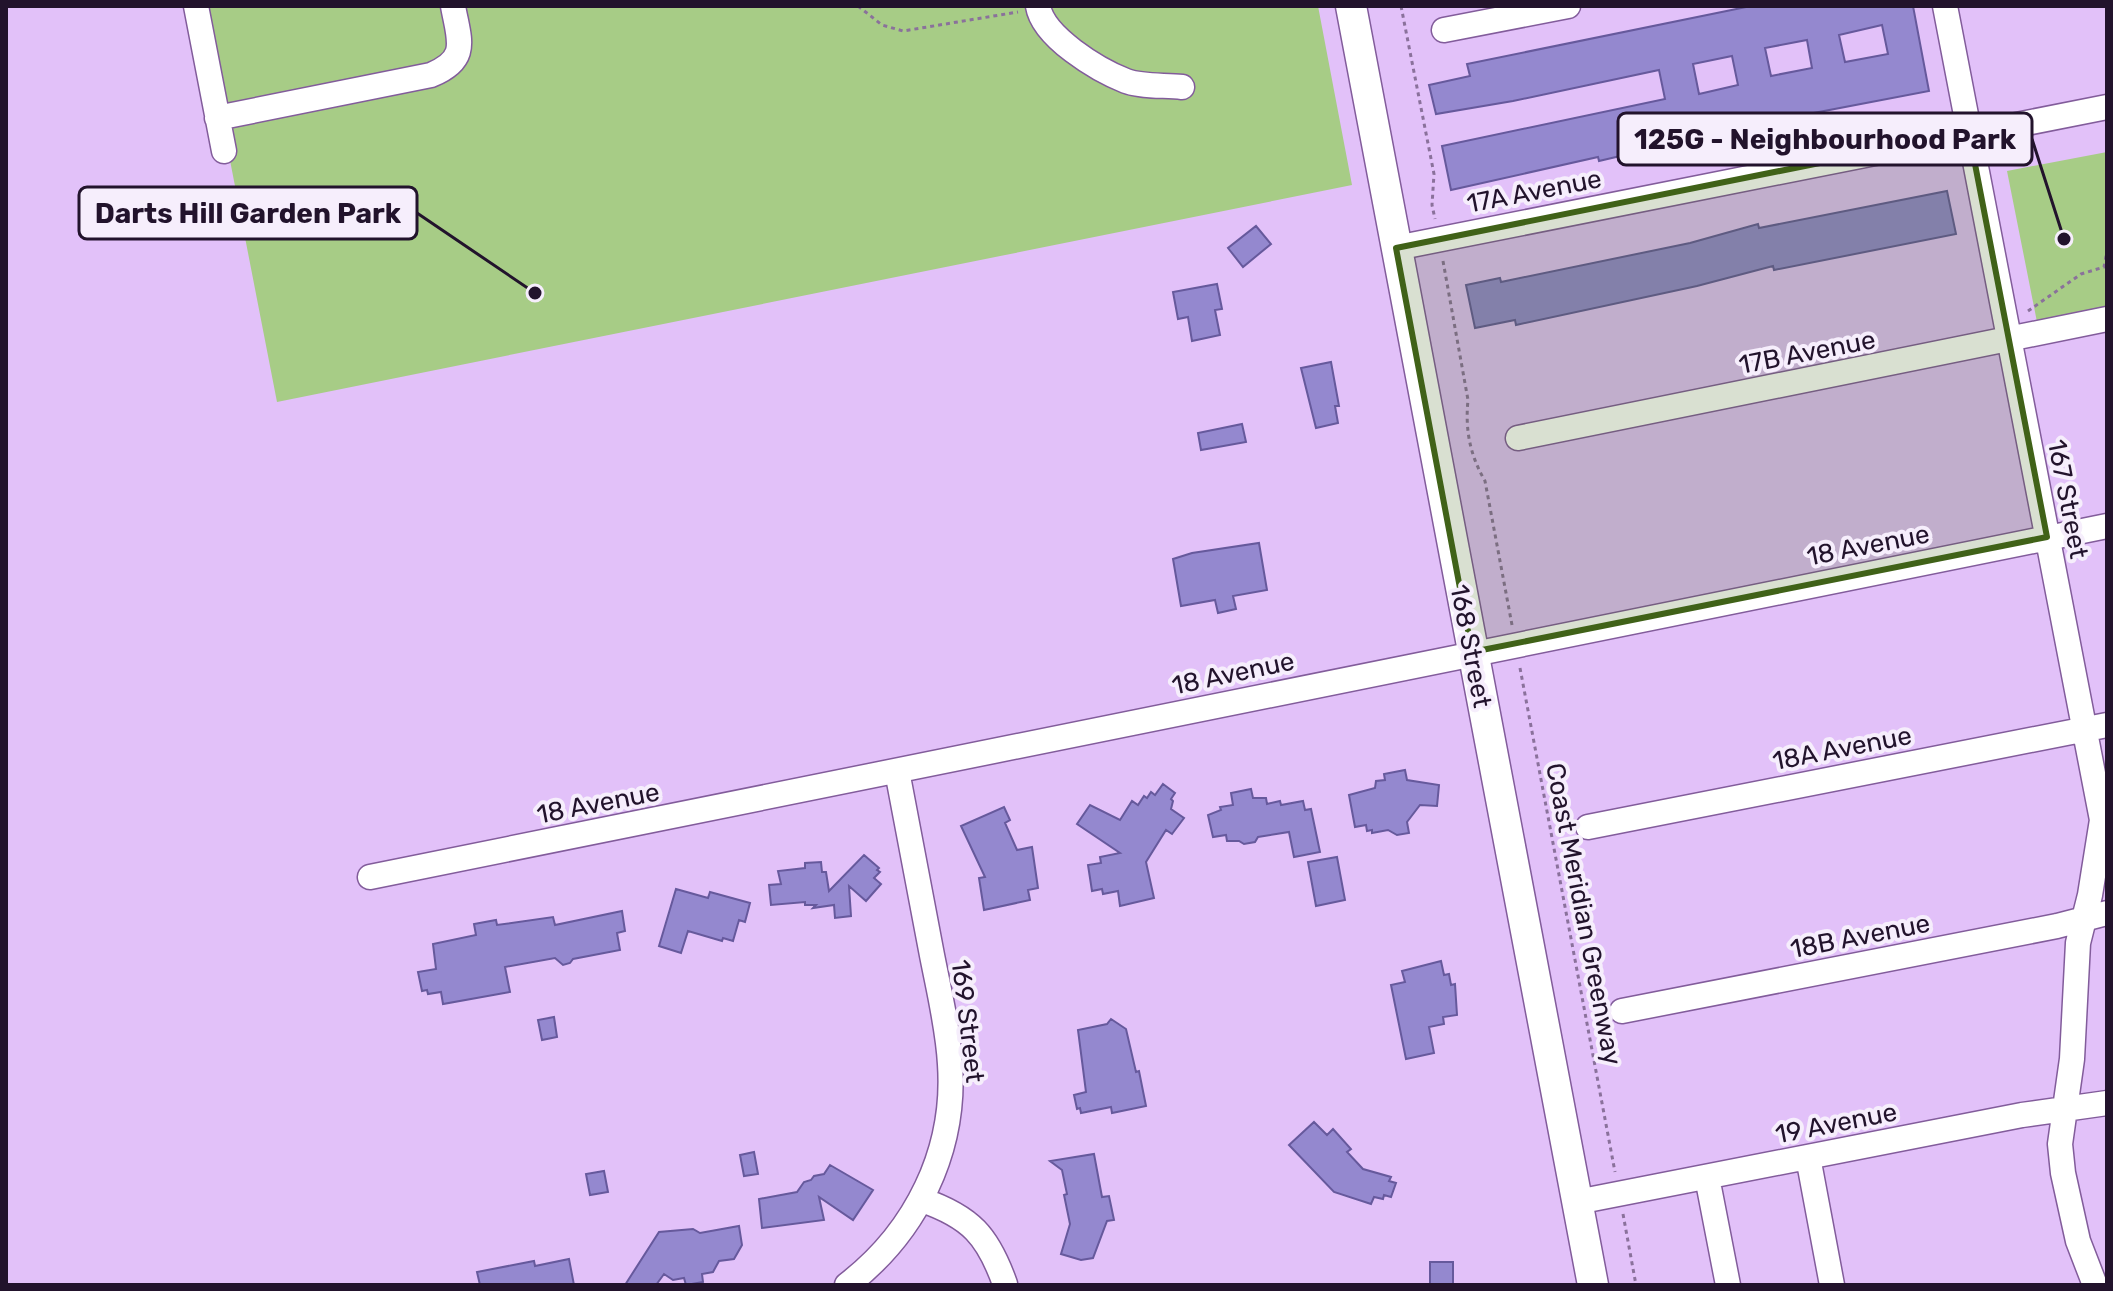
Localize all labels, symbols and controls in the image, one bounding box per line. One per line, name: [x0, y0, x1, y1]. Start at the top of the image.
callout: 125G - Neighbourhood Park: [1618, 113, 2032, 165]
text: 125G - Neighbourhood Park: [1634, 123, 2017, 156]
street label: 17A Avenue: [1464, 163, 1604, 220]
callout: Darts Hill Garden Park: [79, 187, 417, 239]
text: Darts Hill Garden Park: [95, 197, 402, 230]
street label: 17B Avenue: [1736, 324, 1878, 381]
street label: 167 Street: [2041, 437, 2094, 561]
street label: 18 Avenue: [1804, 518, 1932, 573]
street label: 168 Street: [1443, 582, 1498, 710]
street label: 18 Avenue: [1169, 645, 1297, 702]
street label: 18A Avenue: [1770, 720, 1914, 777]
street label: Coast Meridian Greenway: [1539, 761, 1628, 1068]
street label: 18 Avenue: [534, 776, 662, 831]
street label: 18B Avenue: [1788, 908, 1933, 965]
street label: 169 Street: [945, 958, 990, 1084]
street label: 19 Avenue: [1773, 1097, 1900, 1150]

